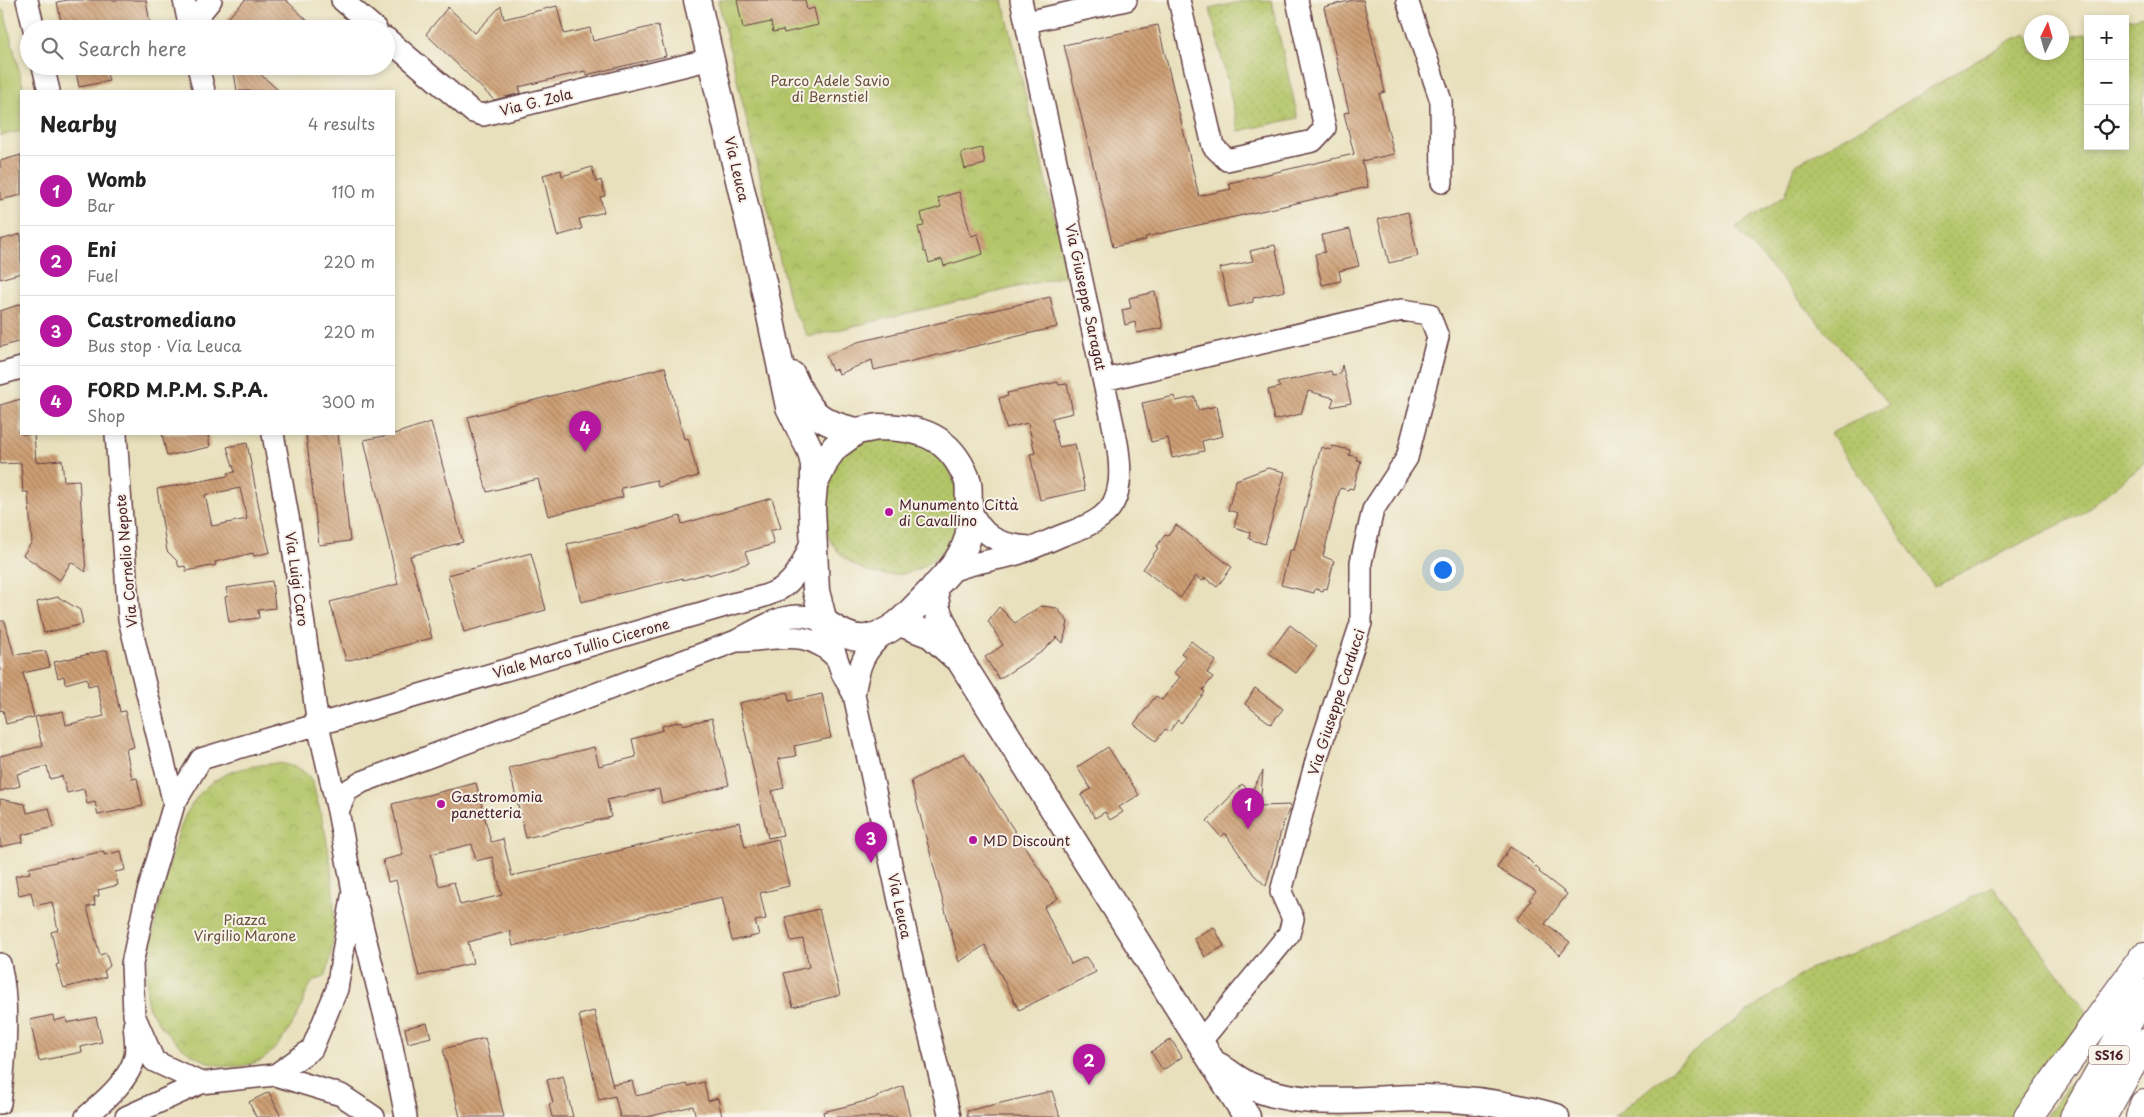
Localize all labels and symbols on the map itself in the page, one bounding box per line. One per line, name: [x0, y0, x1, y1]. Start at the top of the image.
north arrow: [2024, 15, 2069, 60]
park label: Parco Adele Savio di Bernstiel: [770, 70, 890, 107]
street label: Via G. Zola: [497, 83, 575, 121]
street label: Via Leuca: [719, 134, 755, 204]
street label: Via Giuseppe Saragat: [1060, 222, 1112, 373]
pin: 4: [569, 411, 601, 452]
street label: Via Cornelio Nepote: [110, 493, 142, 629]
place label: Munumento Città di Cavallino: [899, 494, 1019, 531]
marker: Munumento Città di Cavallino: [883, 506, 895, 518]
street label: Via Luigi Caro: [280, 530, 314, 628]
your location: [1430, 557, 1456, 583]
street label: Viale Marco Tullio Cicerone: [490, 613, 672, 683]
street label: Via Giuseppe Carducci: [1302, 626, 1370, 778]
place label: Gastromomia panetteria: [451, 786, 543, 823]
pin: 1: [1232, 788, 1264, 829]
marker: Gastromomia panetteria: [435, 798, 447, 810]
pin: 3: [855, 822, 887, 863]
place label: MD Discount: [983, 830, 1071, 851]
marker: MD Discount: [967, 834, 979, 846]
street label: Via Leuca: [883, 871, 917, 941]
park label: Piazza Virgilio Marone: [194, 909, 296, 946]
pin: 2: [1073, 1044, 1105, 1085]
road number: SS16: [2089, 1046, 2129, 1064]

